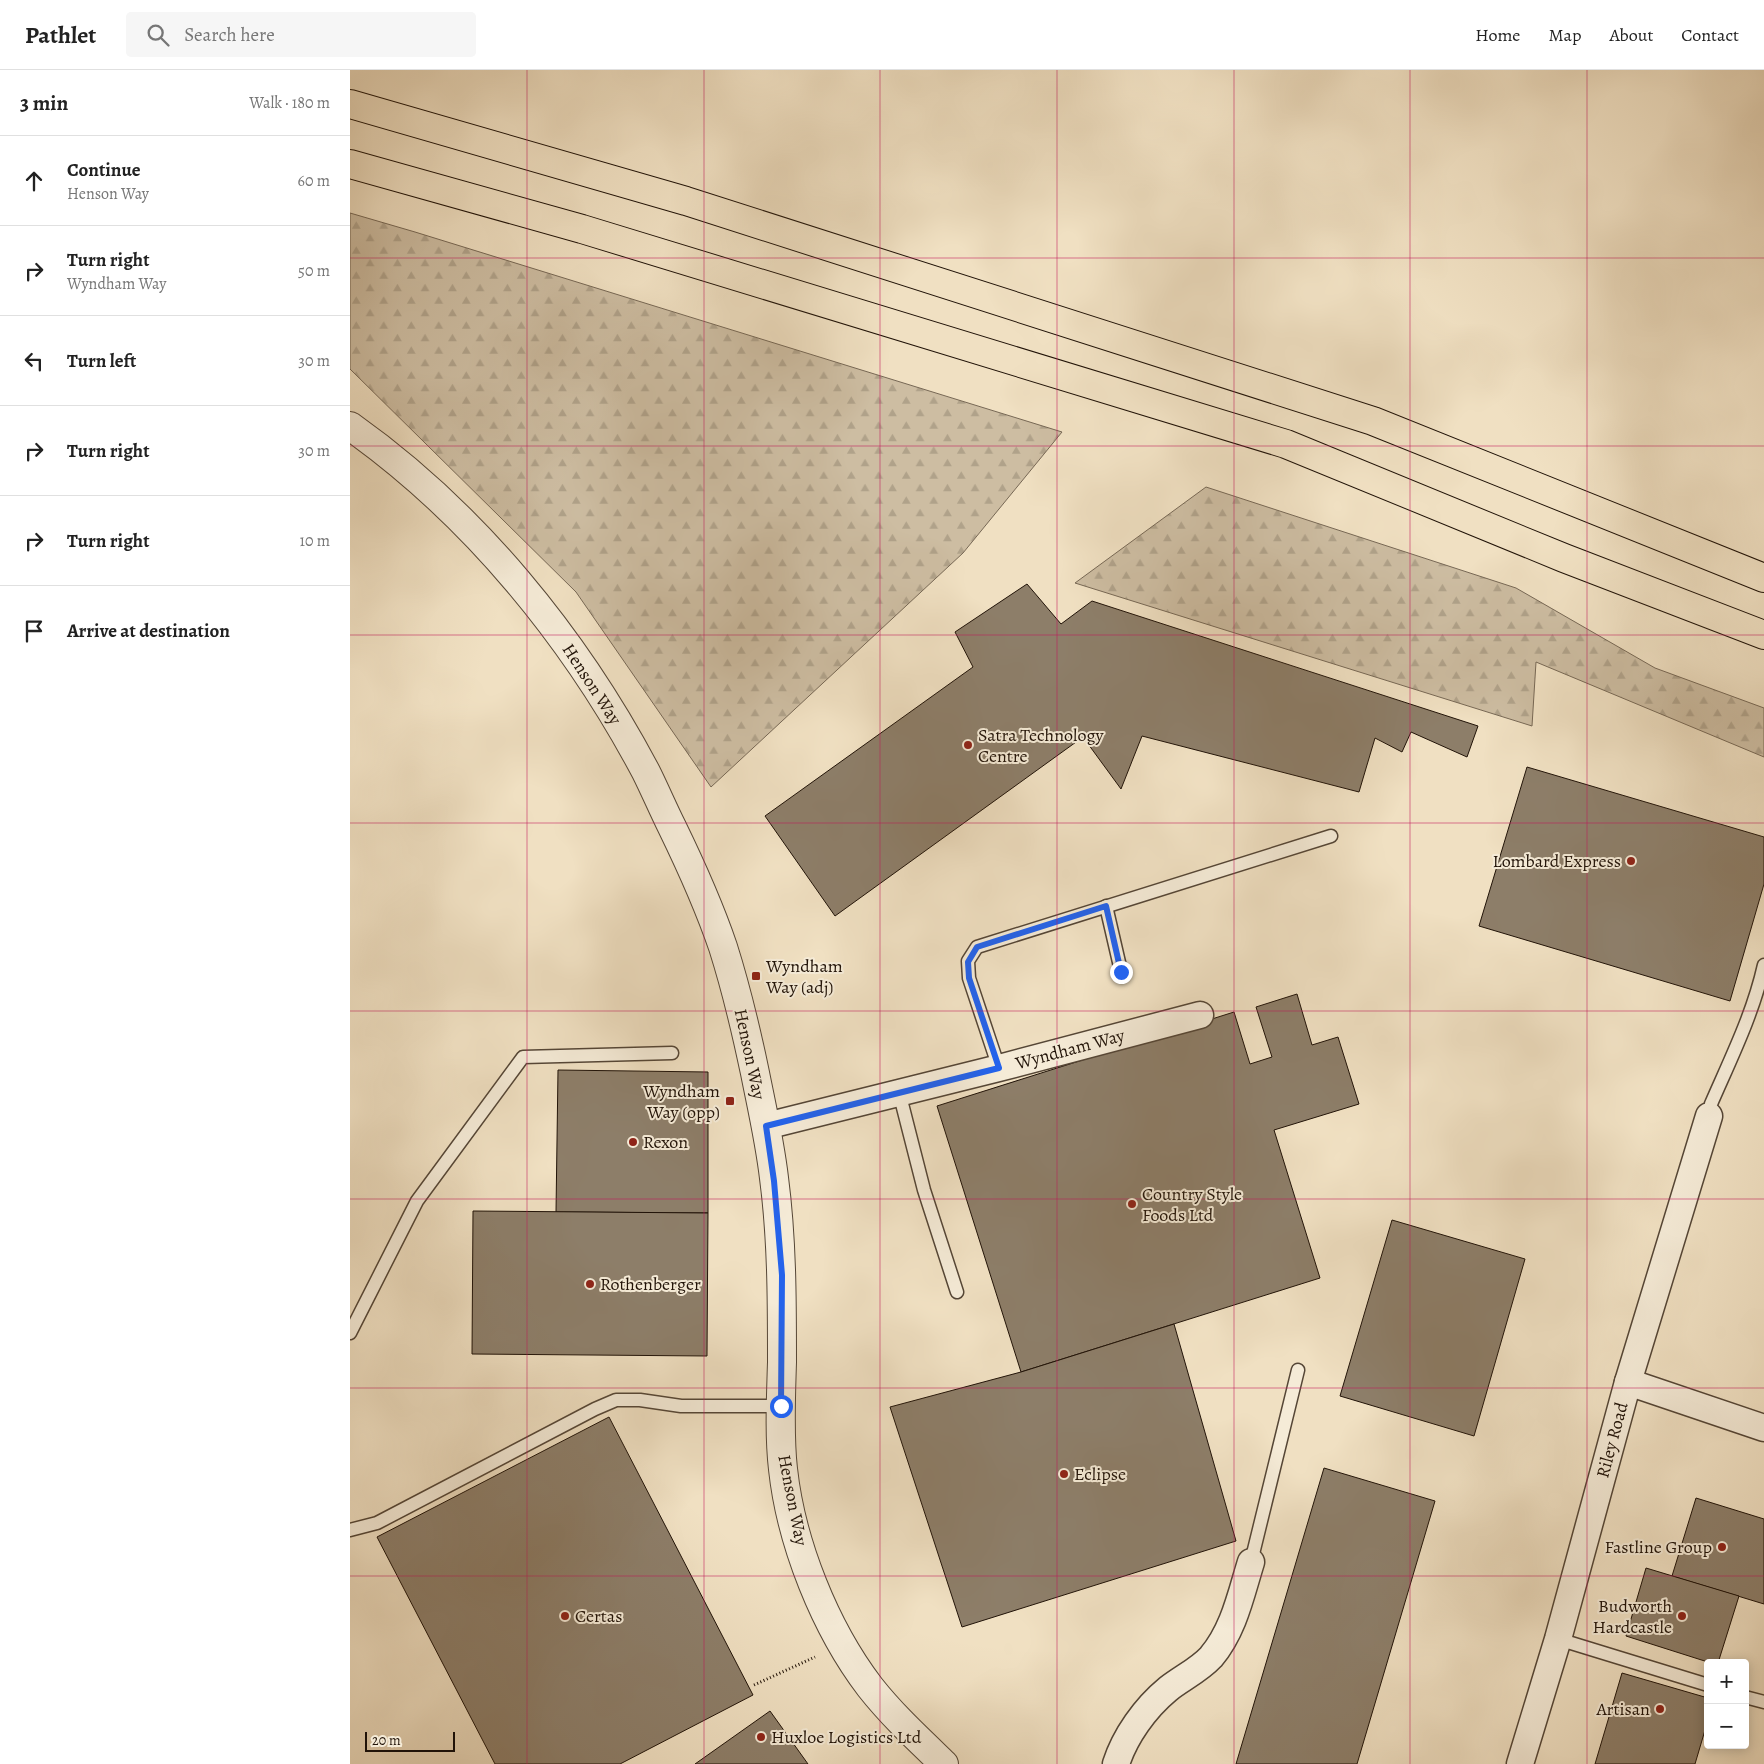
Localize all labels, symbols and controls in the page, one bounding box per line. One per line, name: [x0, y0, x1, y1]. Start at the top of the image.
search box: [126, 12, 476, 57]
text: Pathlet: [25, 19, 96, 51]
icon: search: [144, 21, 172, 49]
text: Search here: [184, 22, 275, 48]
text: Home: [1475, 23, 1520, 47]
text: Map: [1548, 23, 1581, 47]
text: About: [1609, 23, 1653, 47]
text: Contact: [1681, 23, 1739, 47]
text: 3 min: [20, 89, 68, 117]
text: Walk · 180 m: [249, 92, 330, 114]
text: Continue: [67, 157, 141, 183]
icon: ahead: [20, 167, 48, 195]
text: 60 m: [298, 170, 330, 192]
text: Henson Way: [67, 183, 149, 205]
text: Turn right: [67, 247, 149, 273]
icon: right: [20, 257, 48, 285]
text: 50 m: [298, 260, 330, 282]
text: Wyndham Way: [67, 273, 166, 295]
icon: left: [20, 347, 48, 375]
text: Turn left: [67, 348, 136, 374]
text: 30 m: [298, 350, 330, 372]
icon: right: [20, 437, 48, 465]
text: Turn right: [67, 438, 149, 464]
text: 30 m: [298, 440, 330, 462]
icon: right: [20, 527, 48, 555]
text: Turn right: [67, 528, 149, 554]
text: 10 m: [300, 530, 330, 552]
icon: arrive: [20, 617, 48, 645]
text: Arrive at destination: [67, 618, 230, 644]
street label: Henson Way: [557, 639, 628, 730]
place label: Satra Technology Centre: [978, 723, 1104, 768]
marker: Satra Technology Centre: [962, 739, 974, 751]
place label: Lombard Express: [1493, 849, 1621, 873]
marker: Lombard Express: [1625, 855, 1637, 867]
place label: Wyndham Way (adj): [765, 954, 843, 999]
route end: [1110, 961, 1133, 984]
marker: Wyndham Way (adj): [750, 970, 762, 982]
street label: Henson Way: [729, 1006, 772, 1103]
street label: Wyndham Way: [1012, 1023, 1128, 1075]
place label: Wyndham Way (opp): [642, 1079, 720, 1124]
marker: Wyndham Way (opp): [724, 1095, 736, 1107]
place label: Rexon: [643, 1130, 688, 1154]
marker: Rexon: [627, 1136, 639, 1148]
place label: Country Style Foods Ltd: [1142, 1182, 1242, 1227]
marker: Country Style Foods Ltd: [1126, 1198, 1138, 1210]
place label: Rothenberger: [600, 1272, 701, 1296]
marker: Rothenberger: [584, 1278, 596, 1290]
route start: [770, 1395, 793, 1418]
street label: Riley Road: [1590, 1399, 1634, 1480]
street label: Henson Way: [772, 1452, 814, 1548]
place label: Eclipse: [1074, 1462, 1126, 1486]
marker: Eclipse: [1058, 1468, 1070, 1480]
place label: Fastline Group: [1604, 1535, 1712, 1559]
marker: Fastline Group: [1716, 1541, 1728, 1553]
place label: Budworth Hardcastle: [1593, 1594, 1672, 1639]
place label: Certas: [575, 1604, 622, 1628]
marker: Certas: [559, 1610, 571, 1622]
marker: Budworth Hardcastle: [1676, 1610, 1688, 1622]
map controls: [1704, 1659, 1749, 1749]
button: +: [1704, 1659, 1749, 1704]
place label: Artisan: [1595, 1697, 1650, 1721]
marker: Artisan: [1654, 1703, 1666, 1715]
button: −: [1704, 1704, 1749, 1749]
place label: Huxloe Logistics Ltd: [771, 1725, 922, 1749]
scale bar: [365, 1729, 455, 1752]
text: 20 m: [372, 1731, 401, 1750]
marker: Huxloe Logistics Ltd: [755, 1731, 767, 1743]

